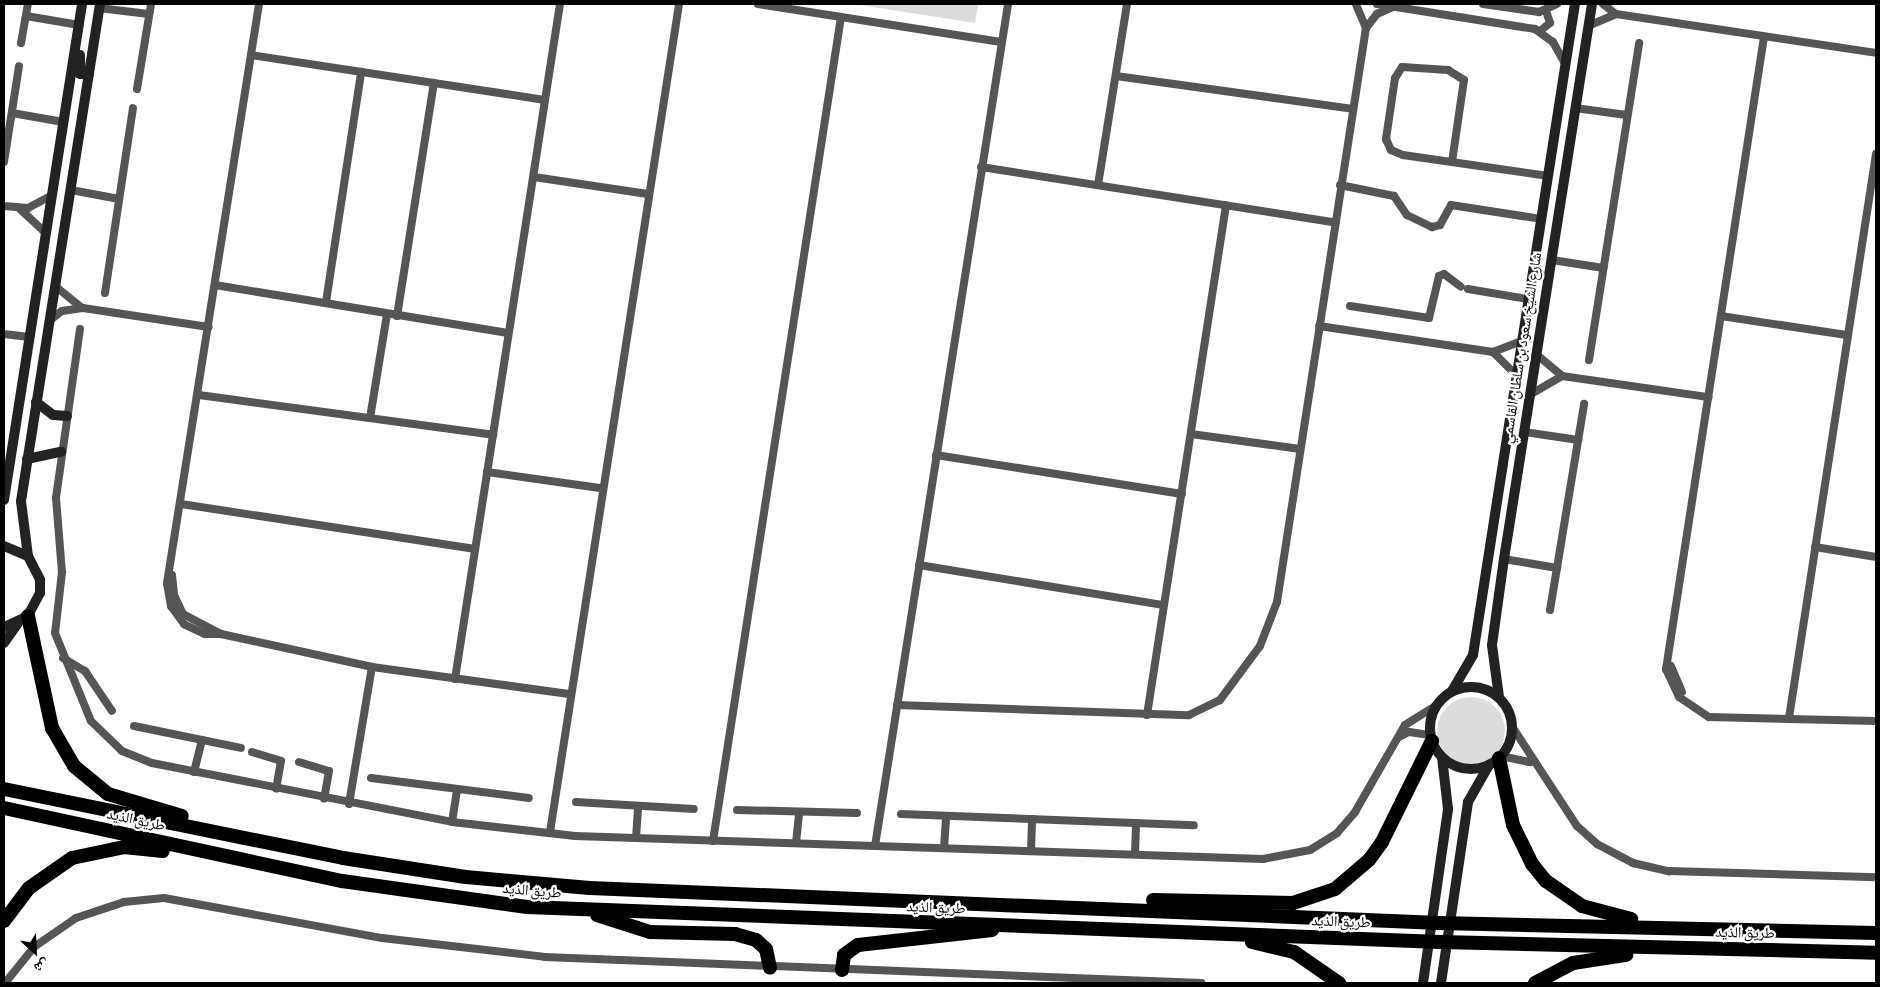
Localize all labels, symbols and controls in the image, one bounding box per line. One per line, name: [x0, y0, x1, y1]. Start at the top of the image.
street label: شارع الشيخ سعود بن سلطان القاسمي: [1498, 251, 1546, 445]
street label: طريق الذيد: [105, 805, 167, 835]
street label: طريق الذيد: [502, 879, 562, 903]
street label: طريق الذيد: [906, 898, 966, 918]
street label: طريق الذيد: [1311, 912, 1371, 932]
street label: طريق الذيد: [1715, 923, 1775, 943]
north arrow: [10, 927, 60, 977]
text: ش: [31, 955, 52, 977]

